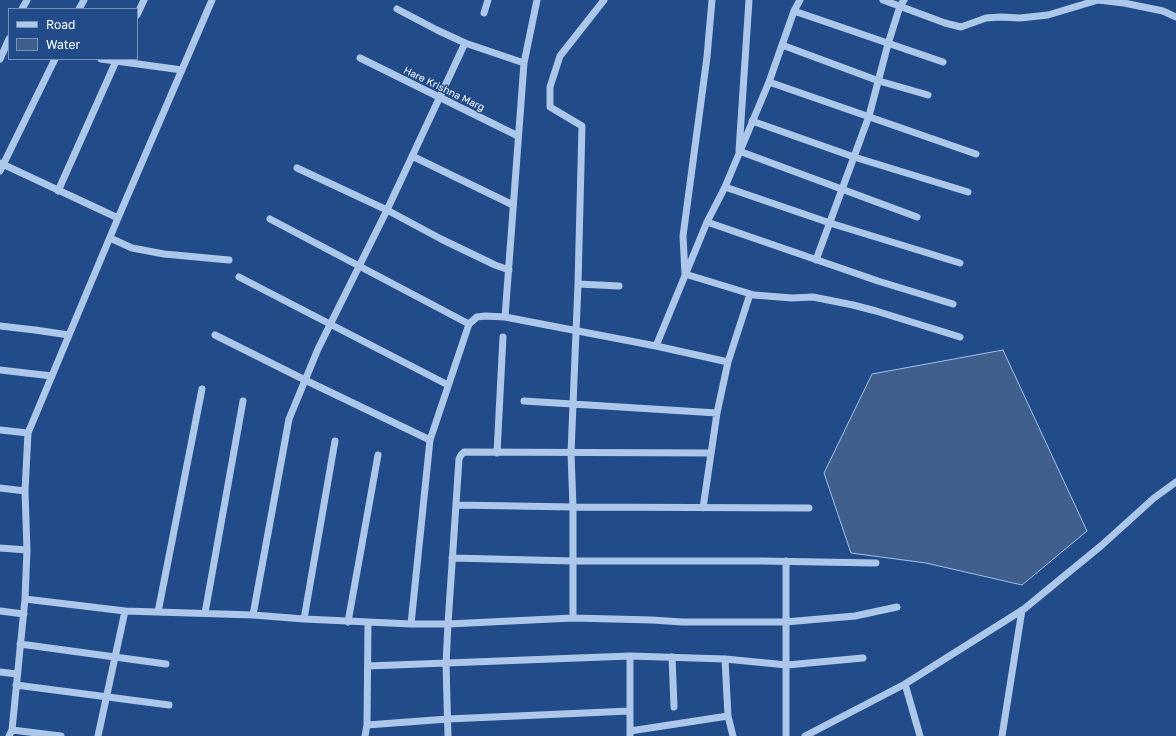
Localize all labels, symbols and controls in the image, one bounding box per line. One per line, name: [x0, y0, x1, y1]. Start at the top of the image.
legend: [8, 8, 138, 60]
text: Road: [46, 17, 75, 32]
text: Water: [46, 37, 80, 52]
street label: Hare Krishna Marg: [401, 64, 487, 114]

